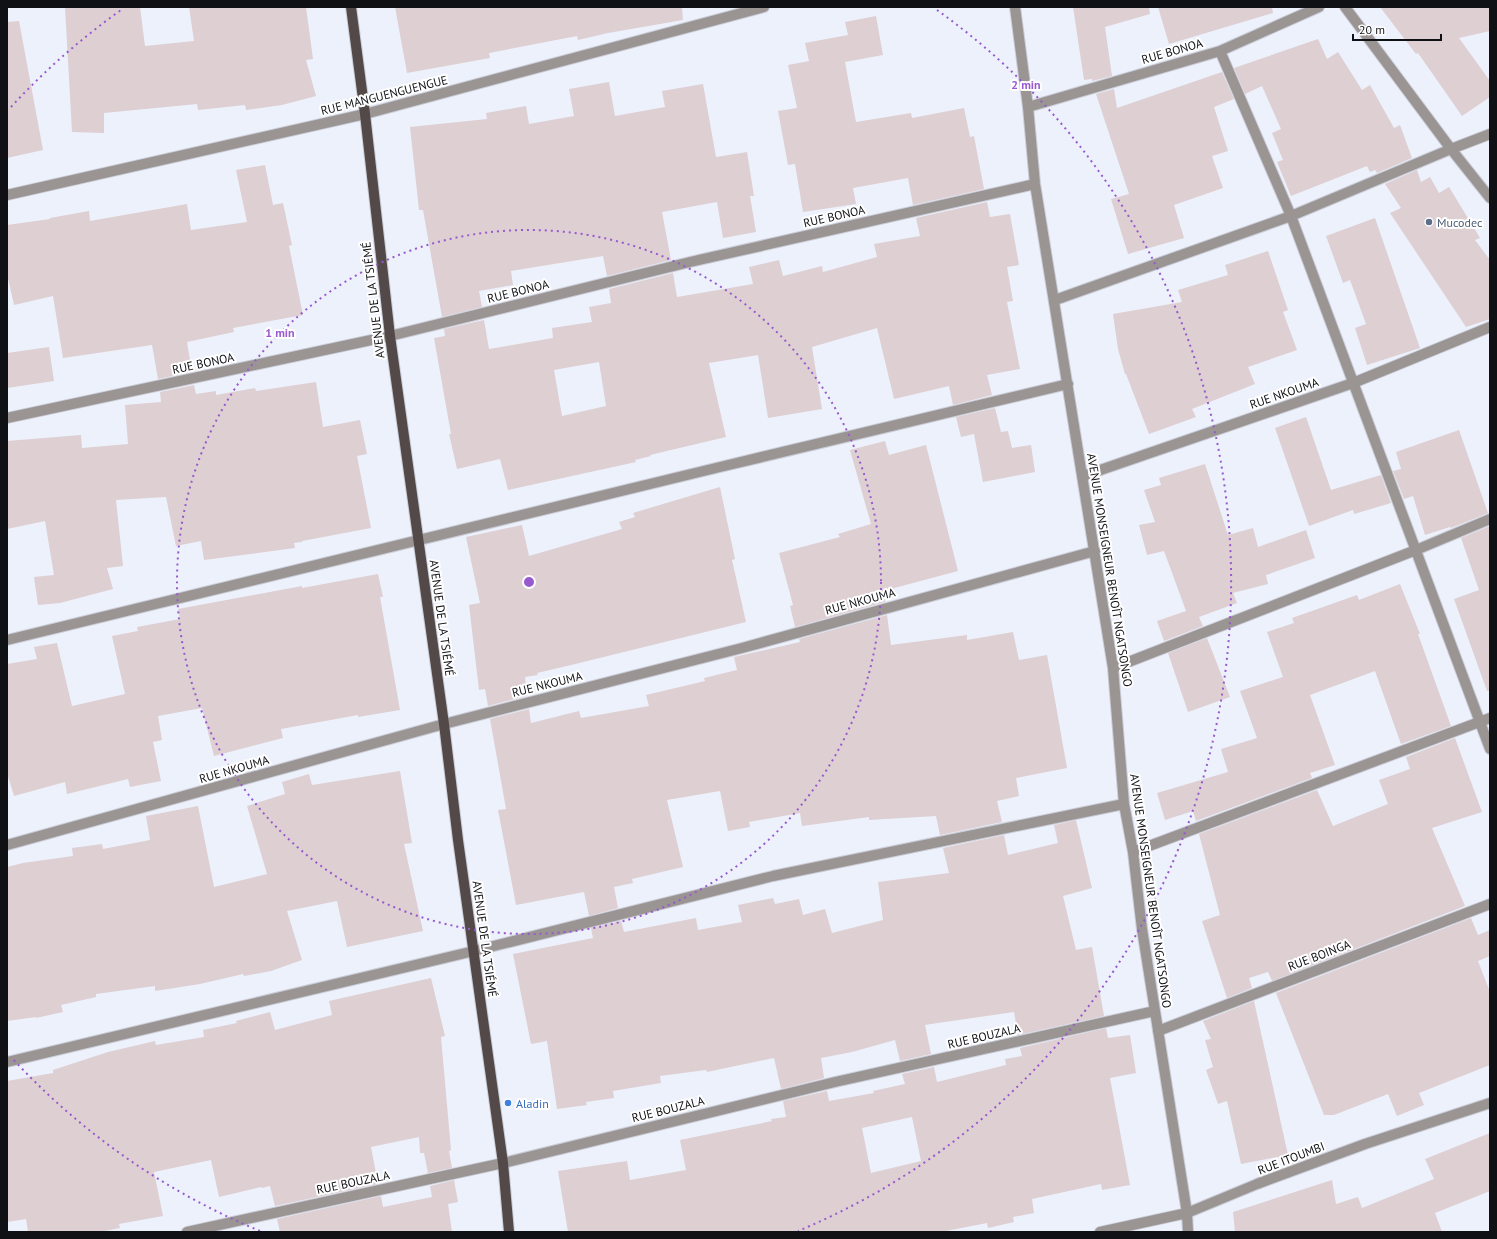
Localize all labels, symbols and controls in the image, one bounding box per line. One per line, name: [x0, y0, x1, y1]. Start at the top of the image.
scale bar: [1353, 16, 1441, 42]
text: 20 m: [1359, 22, 1385, 37]
street label: RUE BONOA: [1140, 35, 1204, 67]
street label: RUE MANGUENGUENGUE: [319, 72, 449, 118]
text: 2 min: [1011, 77, 1041, 92]
street label: RUE BONOA: [802, 202, 866, 230]
place label: Mucodec: [1437, 215, 1483, 230]
marker: Mucodec: [1424, 217, 1434, 227]
street label: AVENUE DE LA TSIÉMÉ: [358, 241, 388, 359]
street label: RUE BONOA: [486, 276, 550, 306]
text: 1 min: [265, 325, 295, 340]
street label: RUE BONOA: [171, 349, 235, 377]
street label: RUE NKOUMA: [1248, 374, 1320, 412]
street label: AVENUE MONSEIGNEUR BENOÎT NGATSONGO: [1084, 452, 1136, 688]
street label: AVENUE DE LA TSIÉMÉ: [426, 559, 458, 677]
centre of rings: [522, 575, 536, 589]
street label: RUE NKOUMA: [823, 584, 897, 618]
street label: RUE NKOUMA: [510, 668, 584, 700]
street label: RUE NKOUMA: [197, 752, 271, 786]
street label: AVENUE MONSEIGNEUR BENOÎT NGATSONGO: [1127, 773, 1175, 1009]
street label: AVENUE DE LA TSIÉMÉ: [469, 880, 501, 998]
street label: RUE BOINGA: [1286, 936, 1352, 974]
street label: RUE BOUZALA: [946, 1020, 1022, 1052]
street label: RUE BOUZALA: [630, 1093, 706, 1125]
place label: Aladin: [516, 1096, 549, 1111]
marker: Aladin: [503, 1098, 513, 1108]
street label: RUE ITOUMBI: [1256, 1138, 1326, 1178]
street label: RUE BOUZALA: [315, 1167, 391, 1197]

